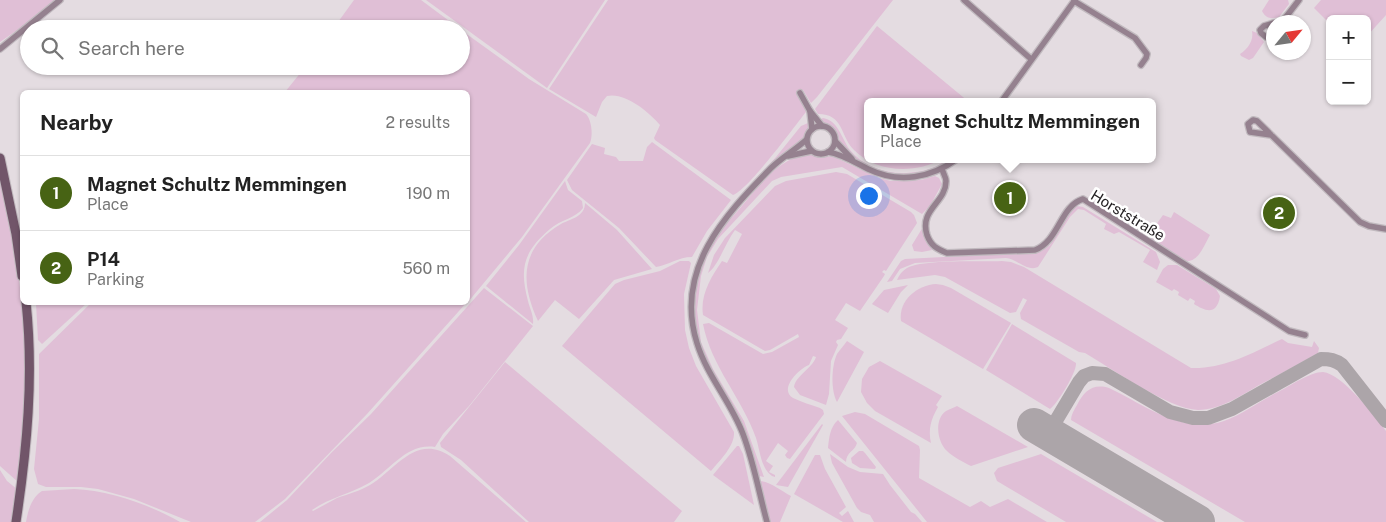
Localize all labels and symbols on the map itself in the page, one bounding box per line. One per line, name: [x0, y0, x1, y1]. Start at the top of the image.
north arrow: [1266, 15, 1311, 60]
pin: 1: [994, 179, 1026, 217]
your location: [856, 183, 882, 209]
street label: Horststraße: [1088, 186, 1168, 244]
pin: 2: [1263, 194, 1295, 232]

